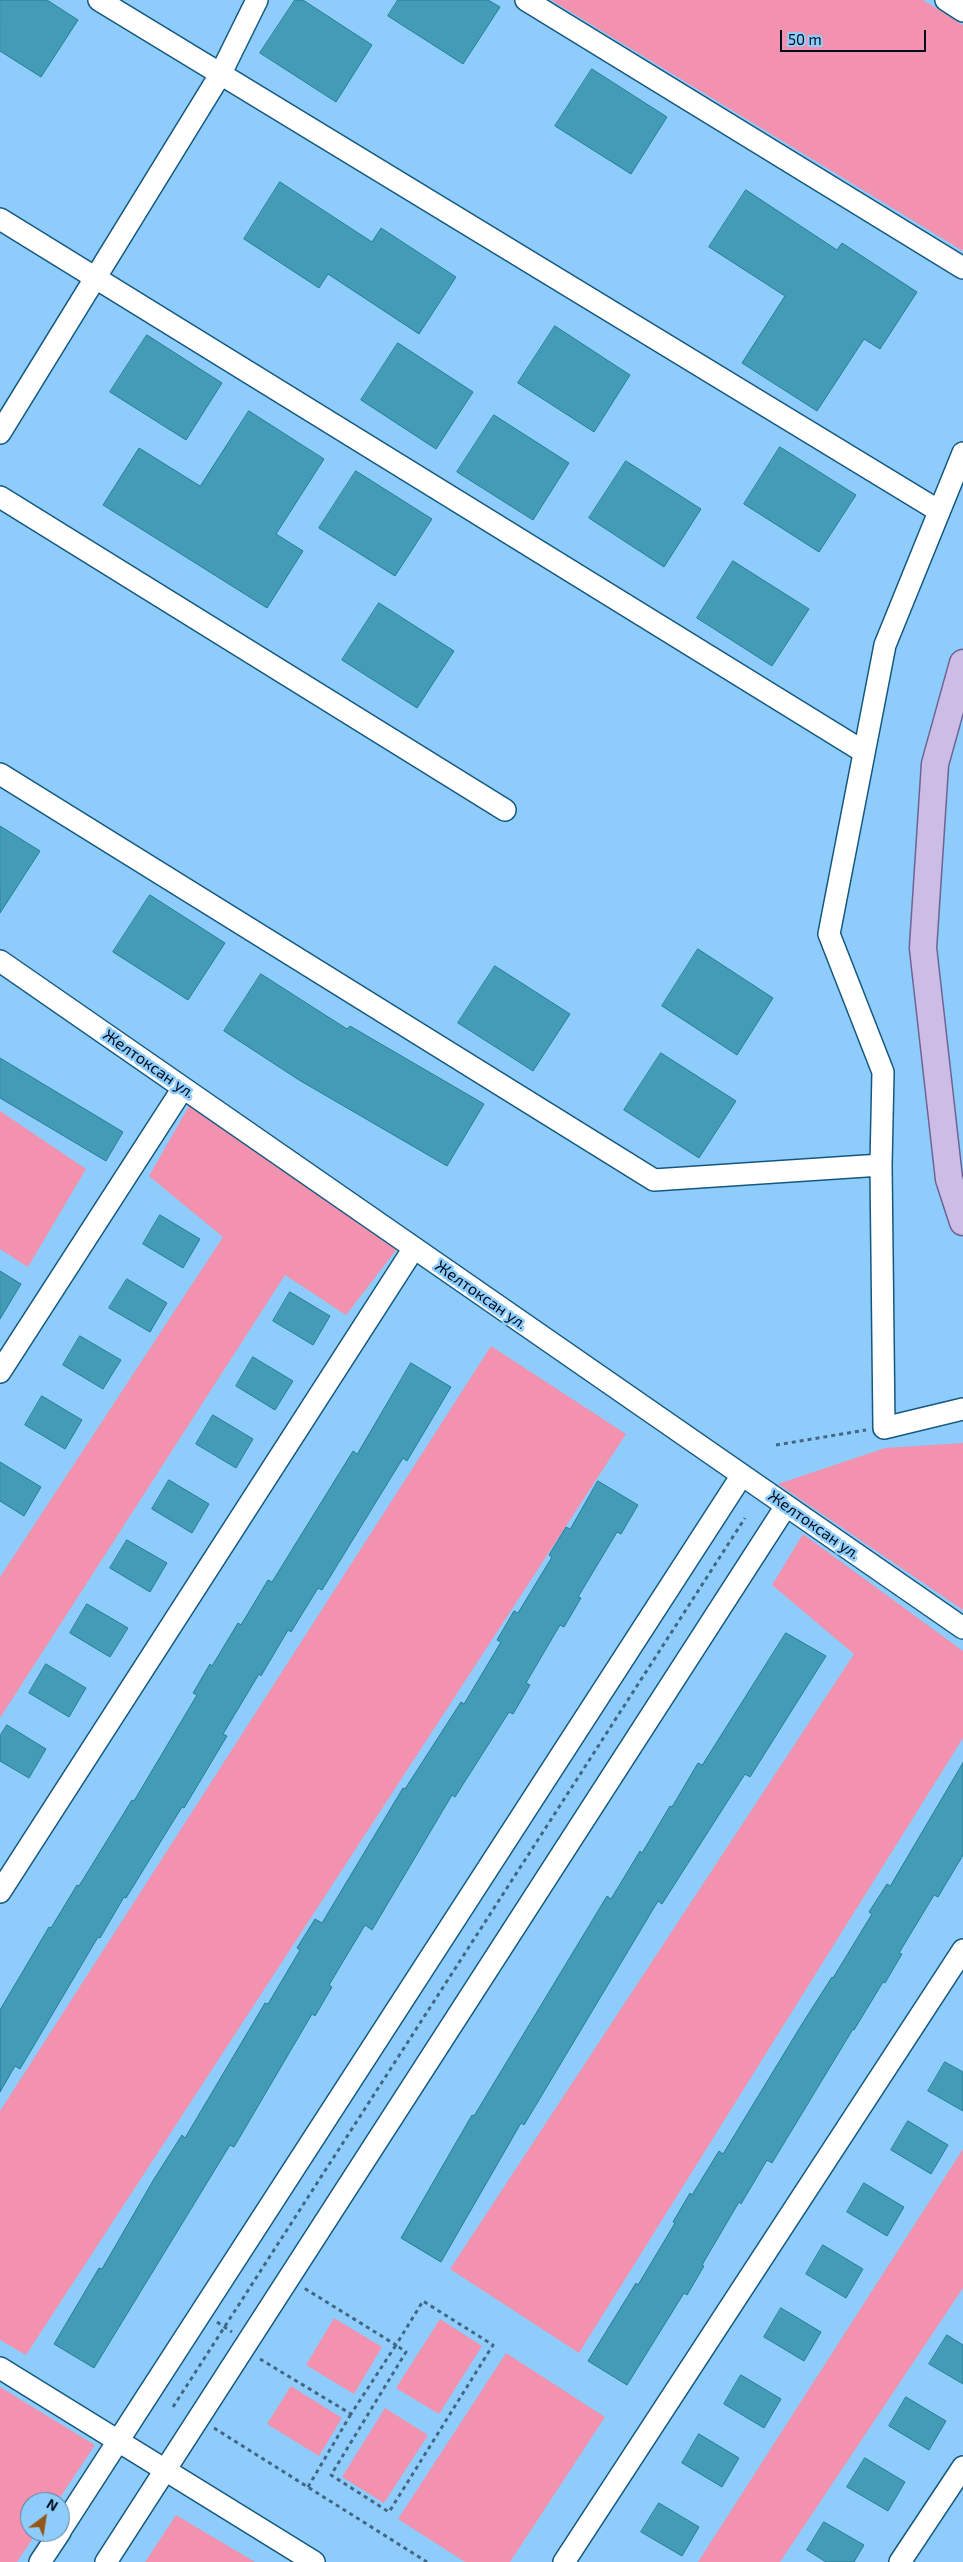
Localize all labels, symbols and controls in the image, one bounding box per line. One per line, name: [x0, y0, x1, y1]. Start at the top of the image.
scale bar: [783, 20, 929, 52]
text: 50 m: [788, 30, 822, 48]
street label: Желтоксан ул.: [99, 1025, 199, 1103]
street label: Желтоксан ул.: [431, 1256, 531, 1334]
street label: Желтоксан ул.: [764, 1486, 864, 1564]
north arrow: [20, 2492, 70, 2542]
text: N: [44, 2495, 61, 2514]

